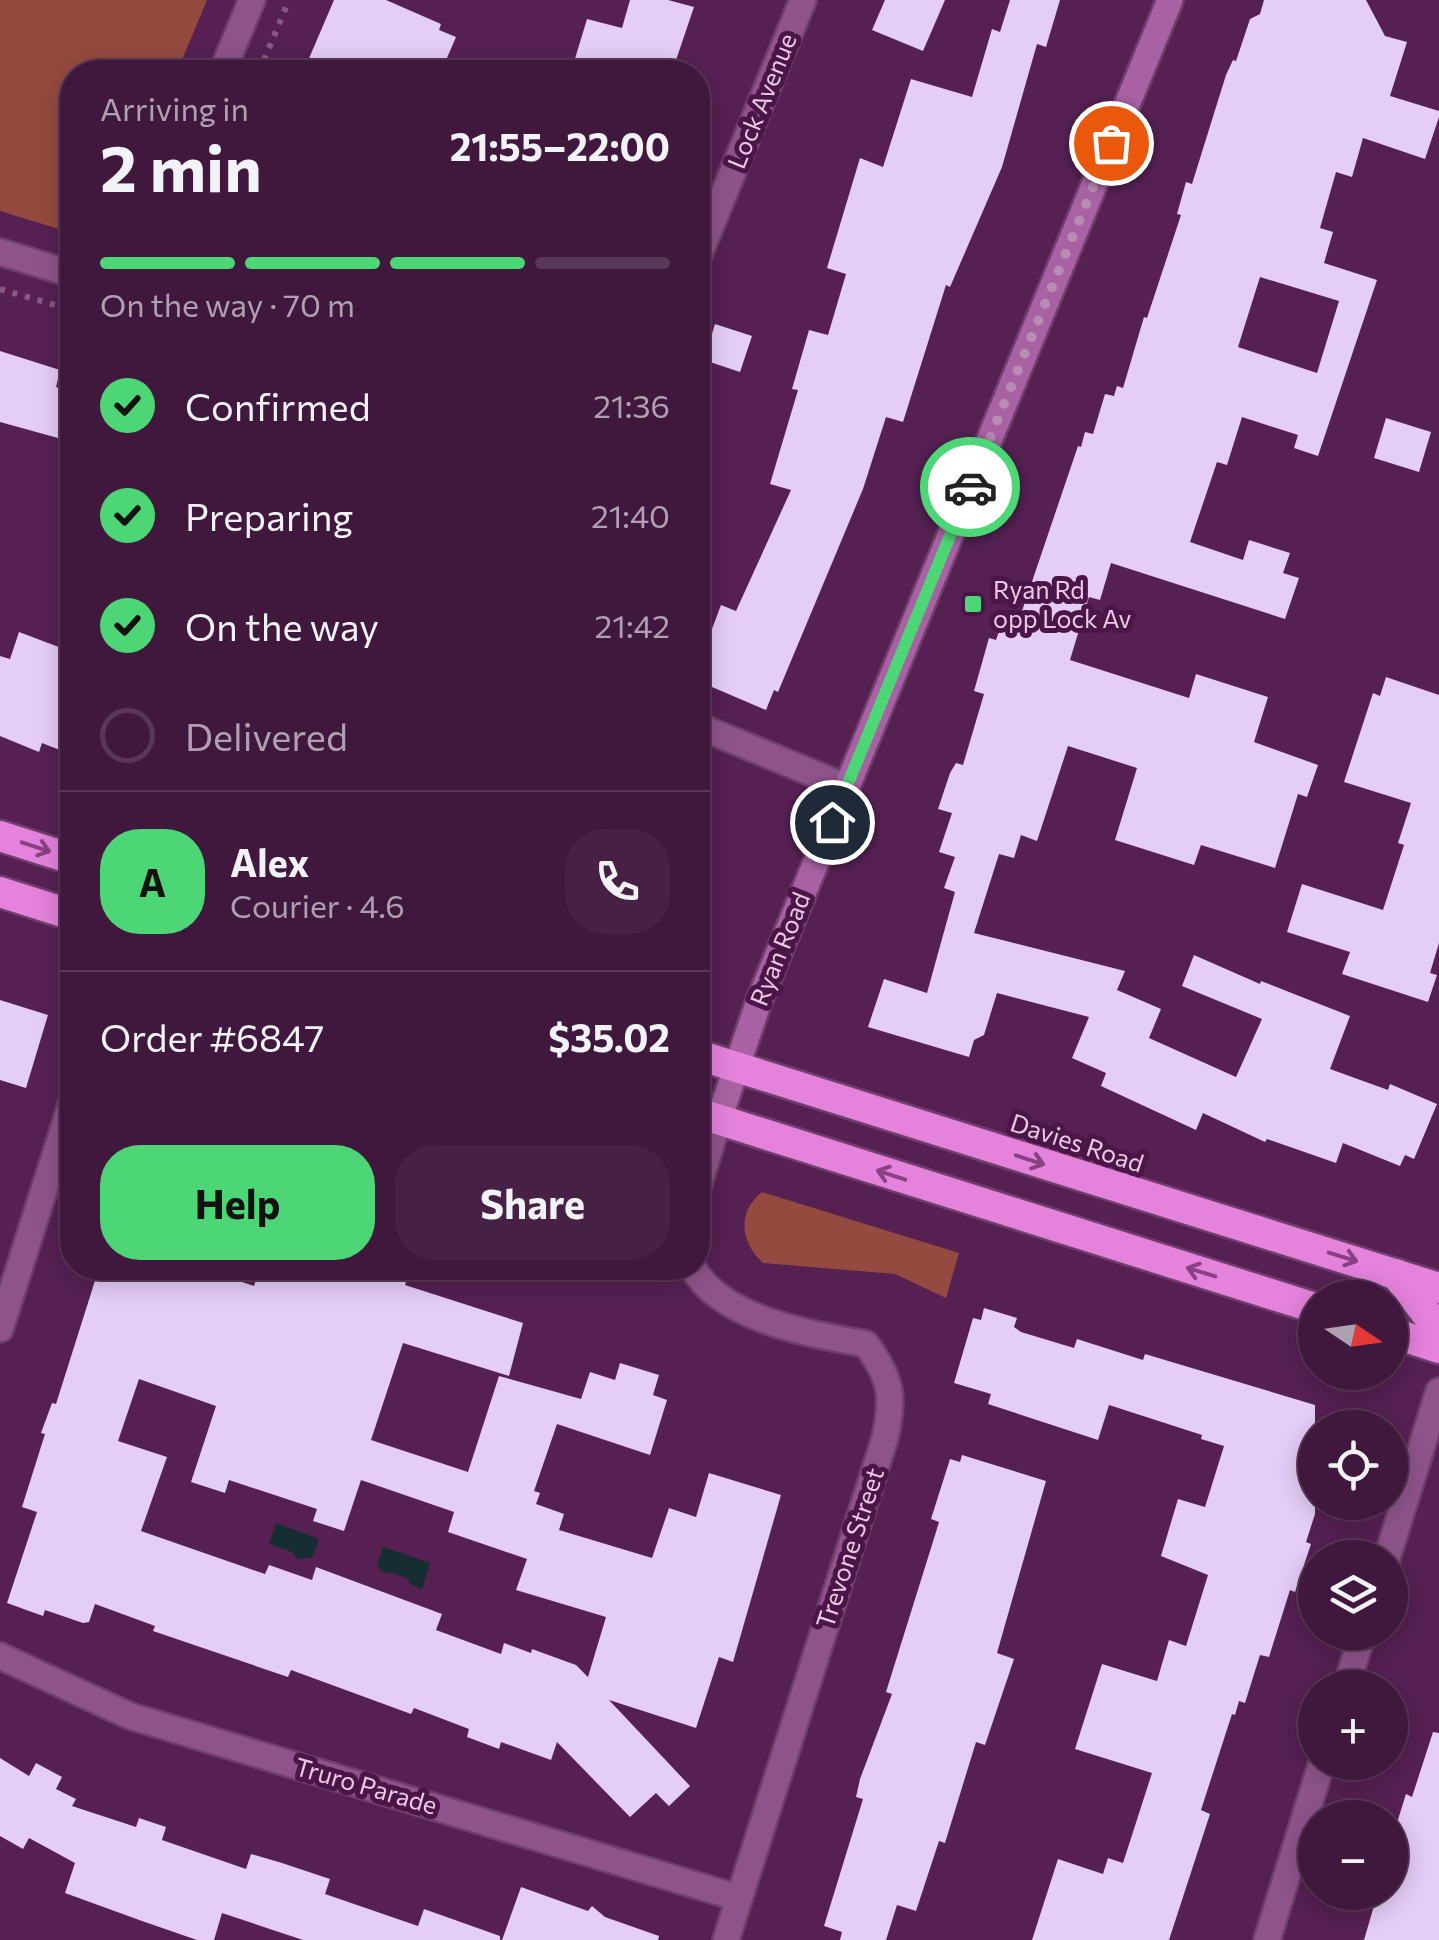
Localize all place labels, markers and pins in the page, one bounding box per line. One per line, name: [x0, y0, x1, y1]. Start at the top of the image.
pin: [1069, 101, 1154, 186]
place label: Ryan Rd opp Lock Av: [993, 574, 1132, 633]
marker: Ryan Rd opp Lock Av: [962, 593, 984, 615]
pin: [790, 780, 875, 865]

